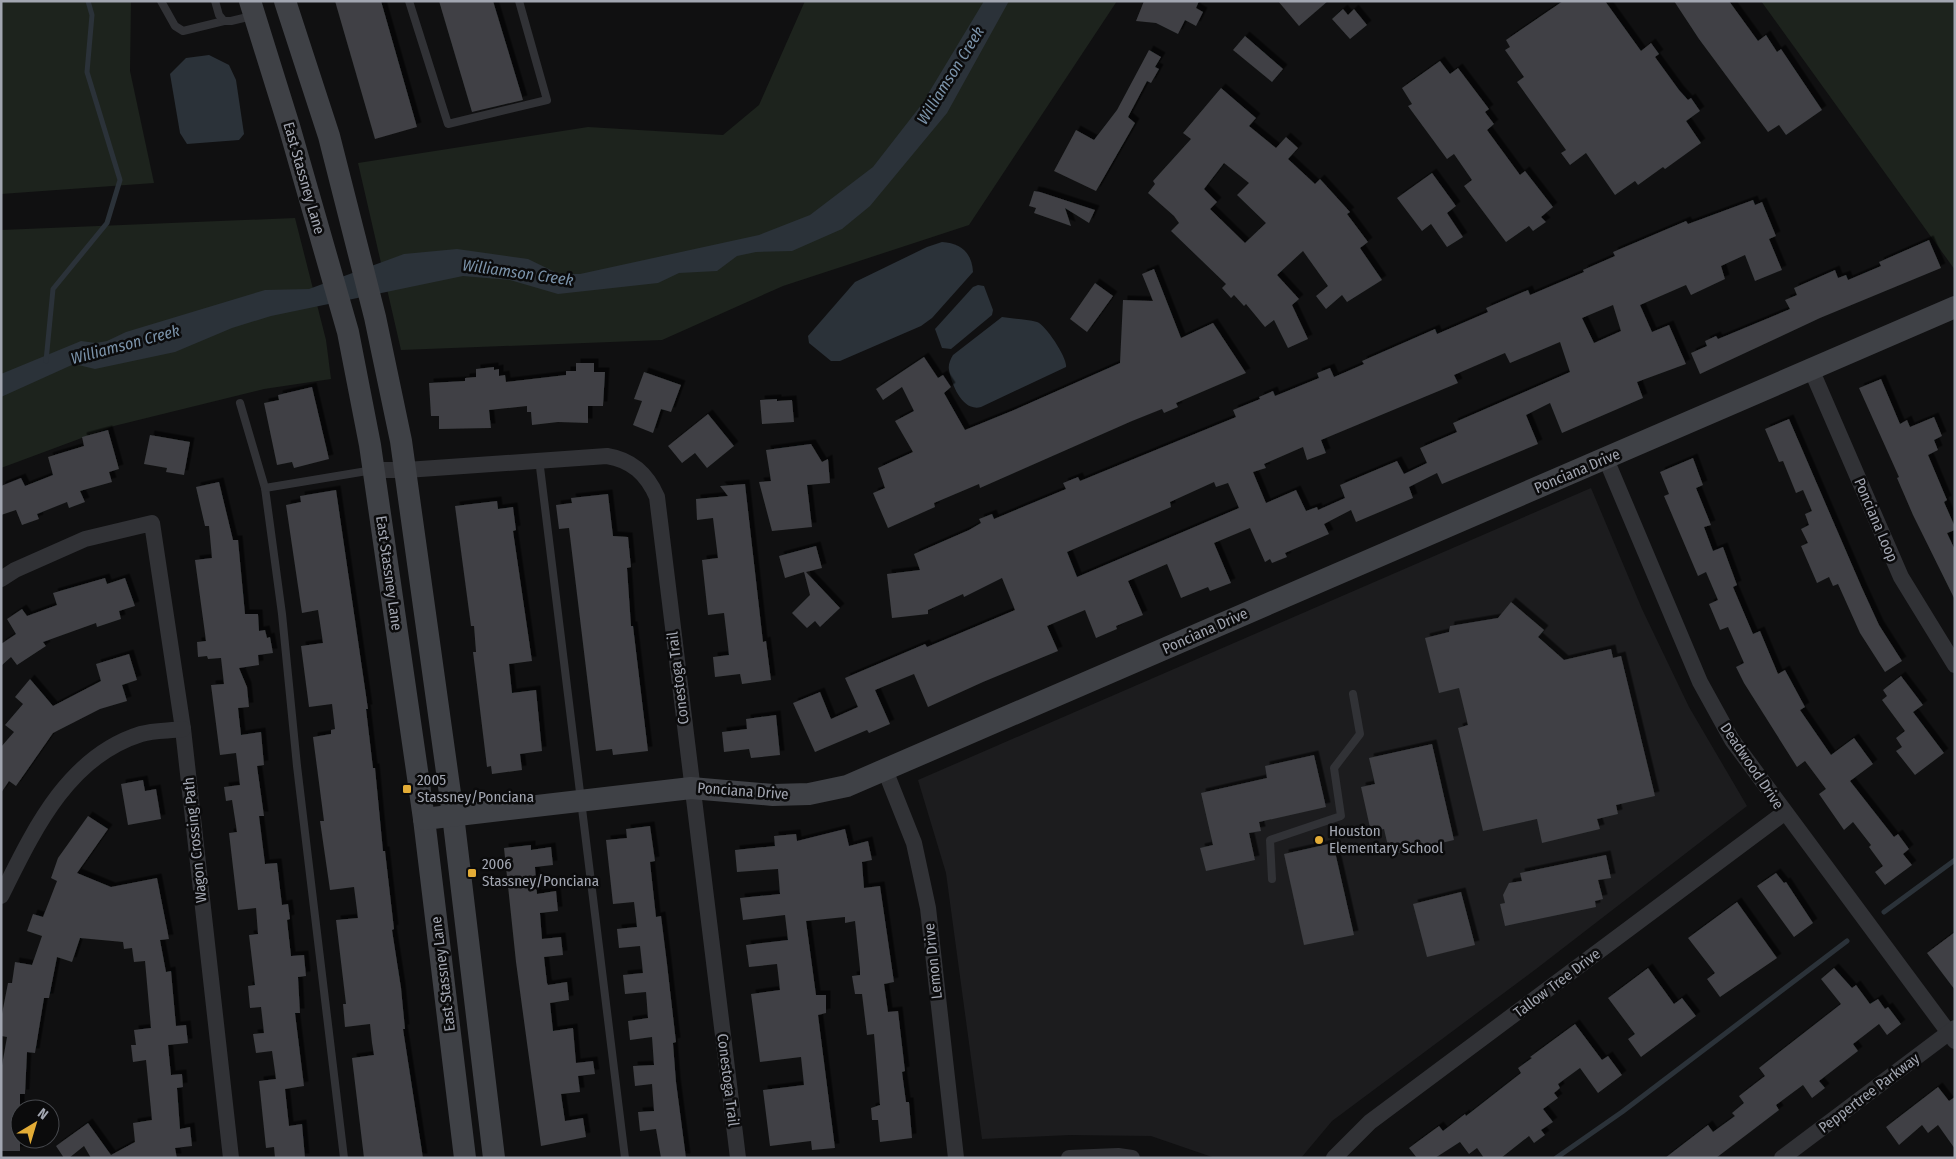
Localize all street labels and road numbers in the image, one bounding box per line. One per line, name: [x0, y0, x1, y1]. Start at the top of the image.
street label: East Stassney Lane: [279, 120, 329, 236]
street label: Ponciana Drive: [1531, 445, 1623, 497]
street label: Ponciana Loop: [1850, 475, 1902, 565]
street label: East Stassney Lane: [372, 514, 406, 632]
street label: Ponciana Drive: [1160, 604, 1250, 658]
street label: Conestoga Trail: [663, 630, 693, 725]
street label: Deadwood Drive: [1716, 719, 1788, 813]
street label: Wagon Crossing Path: [179, 776, 211, 904]
street label: Ponciana Drive: [697, 779, 789, 803]
street label: East Stassney Lane: [427, 915, 459, 1033]
street label: Lemon Drive: [920, 922, 946, 1000]
street label: Tallow Tree Drive: [1510, 945, 1604, 1021]
street label: Conestoga Trail: [713, 1033, 743, 1128]
street label: Peppertree Parkway: [1815, 1049, 1923, 1137]

